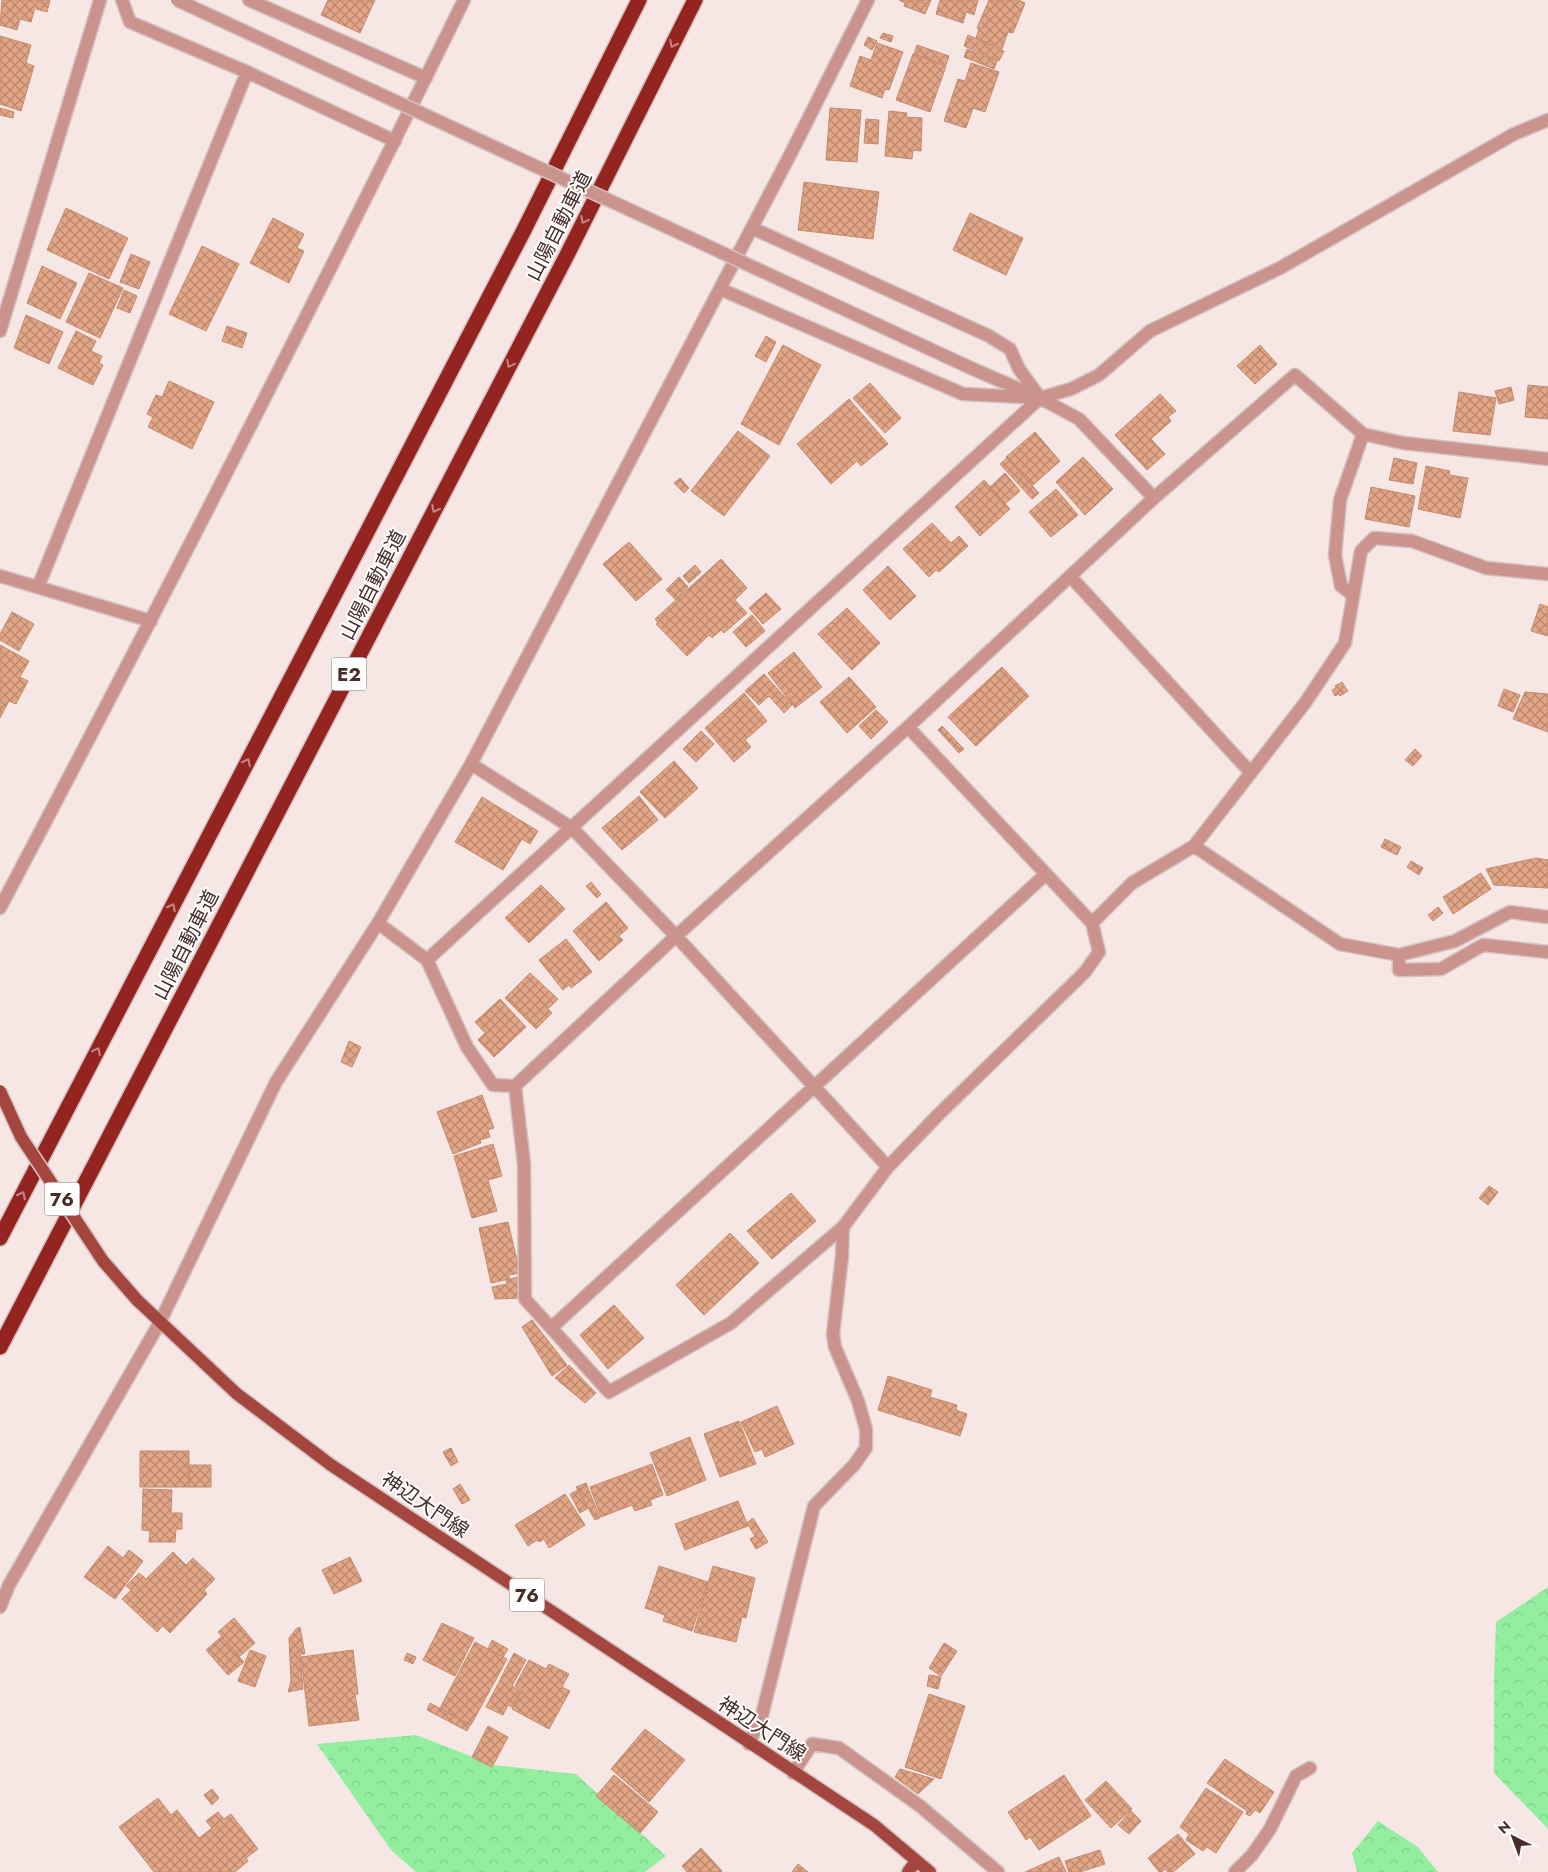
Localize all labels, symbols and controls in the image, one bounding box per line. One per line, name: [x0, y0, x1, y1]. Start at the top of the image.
one-way arrow: [669, 38, 679, 47]
street label: 山陽自動車道: [519, 166, 599, 286]
one-way arrow: [580, 215, 590, 224]
one-way arrow: [506, 359, 516, 368]
one-way arrow: [431, 503, 441, 512]
street label: 山陽自動車道: [333, 525, 413, 645]
road number: E2: [332, 658, 366, 691]
one-way arrow: [241, 759, 251, 768]
street label: 山陽自動車道: [146, 885, 226, 1005]
one-way arrow: [166, 903, 176, 912]
one-way arrow: [91, 1047, 101, 1056]
road number: 76: [44, 1182, 80, 1216]
one-way arrow: [16, 1191, 26, 1200]
street label: 神辺大門線: [375, 1465, 475, 1545]
road number: 76: [510, 1578, 544, 1612]
street label: 神辺大門線: [712, 1690, 812, 1768]
north arrow: [1488, 1812, 1538, 1862]
text: N: [1493, 1816, 1515, 1838]

